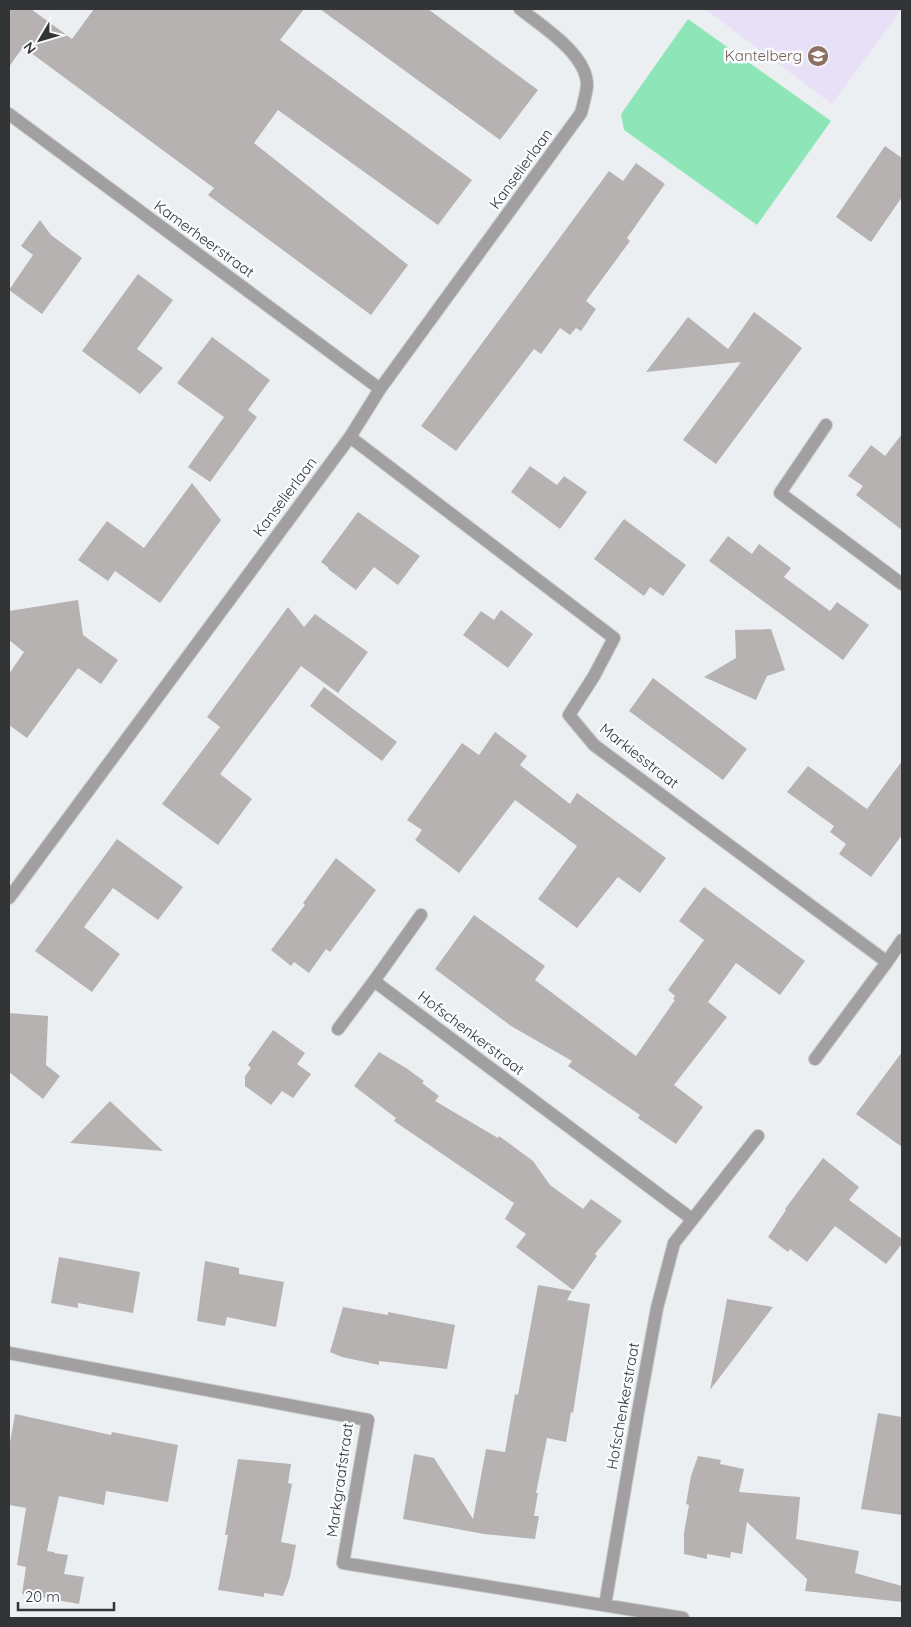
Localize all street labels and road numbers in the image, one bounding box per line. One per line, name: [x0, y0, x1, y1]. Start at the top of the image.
street label: Kanselierlaan: [485, 125, 556, 213]
street label: Kamerheerstraat: [150, 196, 258, 281]
street label: Kanselierlaan: [248, 453, 321, 540]
street label: Markiesstraat: [596, 719, 683, 792]
street label: Hofschenkerstraat: [414, 986, 528, 1079]
street label: Hofschenkerstraat: [602, 1341, 643, 1471]
street label: Markgraafstraat: [322, 1422, 357, 1538]

